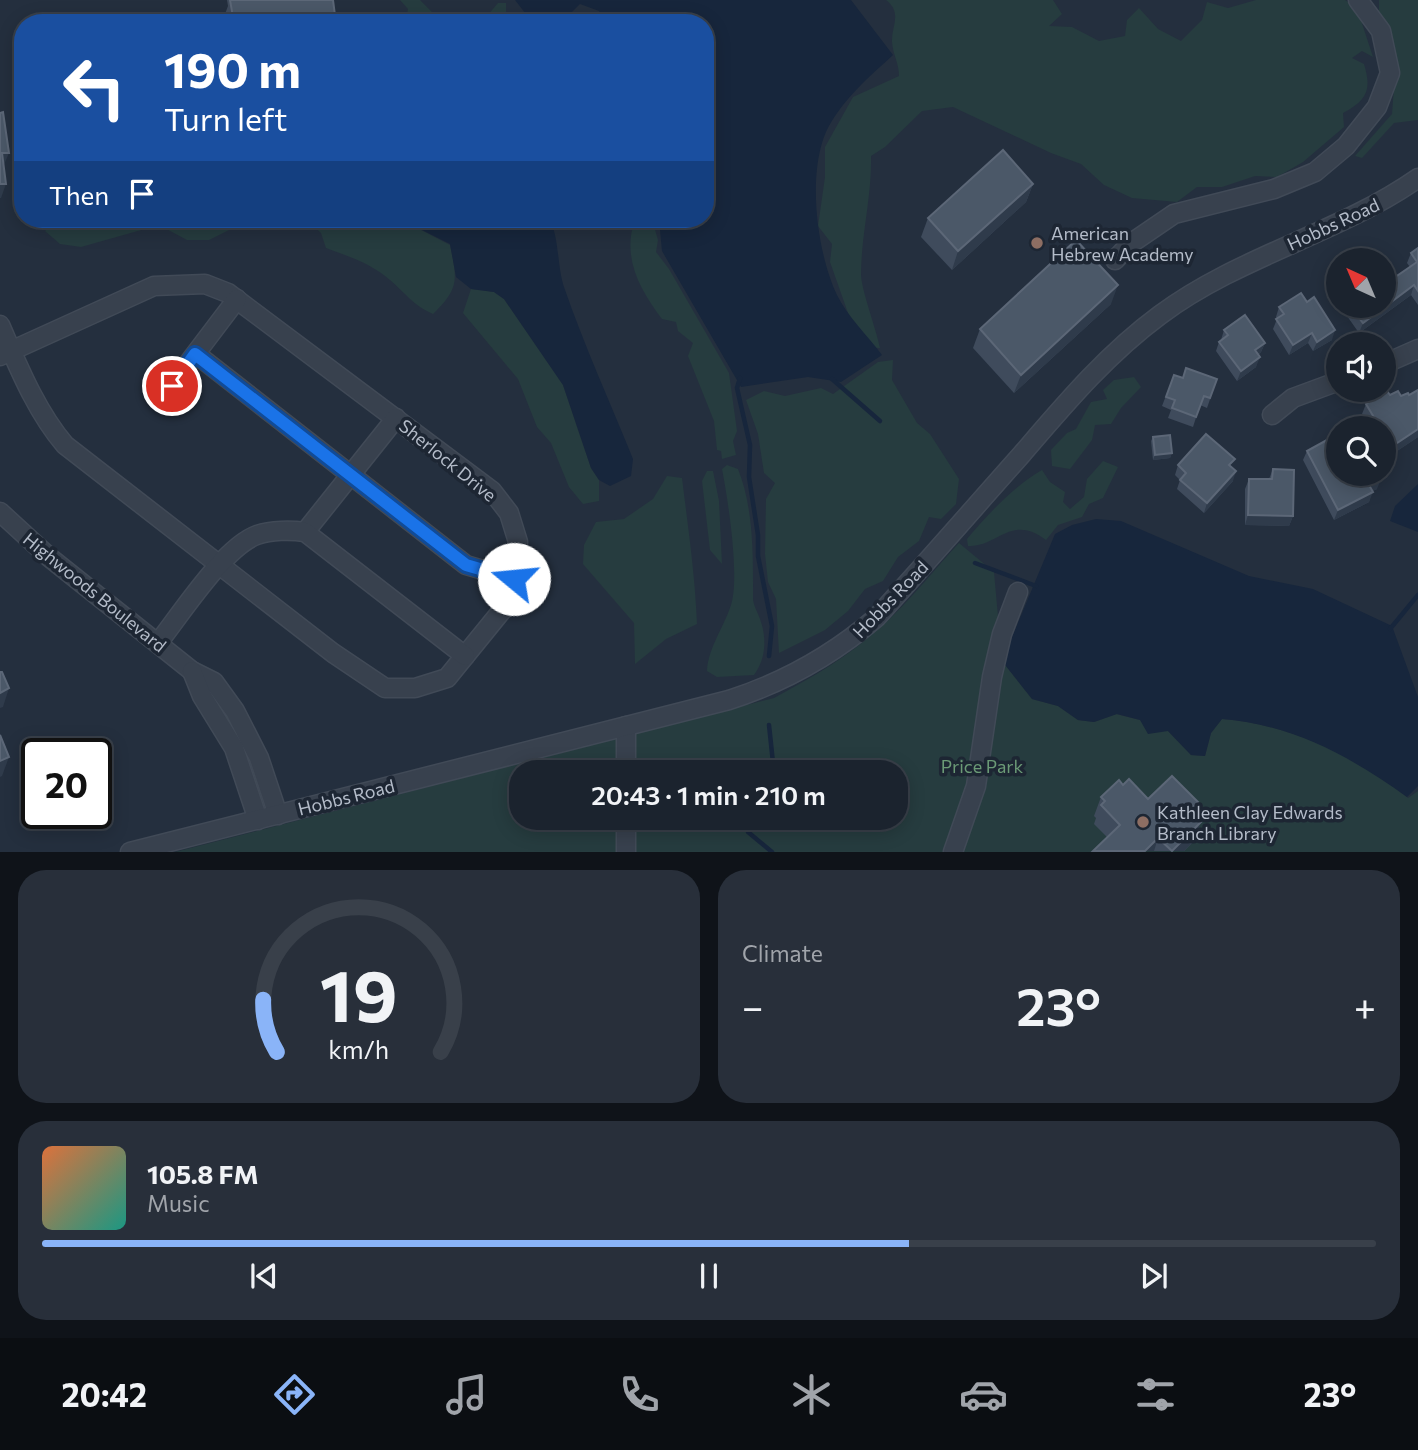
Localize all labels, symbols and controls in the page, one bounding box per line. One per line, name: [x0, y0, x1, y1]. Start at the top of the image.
text: 190 m: [164, 38, 301, 98]
icon: left: [49, 42, 140, 133]
text: Turn left: [164, 98, 288, 138]
icon: arrive: [123, 175, 161, 213]
text: Then: [49, 179, 109, 210]
street label: Hobbs Road: [1283, 193, 1383, 255]
place label: American Hebrew Academy: [1051, 222, 1194, 265]
marker: American Hebrew Academy: [1029, 235, 1045, 251]
north arrow: [1326, 248, 1396, 318]
map controls: [1326, 248, 1396, 486]
button: sound: [1326, 332, 1396, 402]
pin: [142, 356, 202, 416]
icon: arrive: [153, 367, 191, 405]
street label: Sherlock Drive: [395, 414, 501, 506]
button: search: [1326, 416, 1396, 486]
street label: Highwoods Boulevard: [19, 528, 171, 656]
position arrow: [477, 542, 551, 616]
street label: Hobbs Road: [848, 556, 932, 642]
speed limit sign: 20: [21, 738, 112, 829]
park label: Price Park: [941, 755, 1024, 777]
street label: Hobbs Road: [295, 774, 397, 820]
text: 20:43 · 1 min · 210 m: [591, 779, 826, 810]
place label: Kathleen Clay Edwards Branch Library: [1157, 801, 1343, 844]
marker: Kathleen Clay Edwards Branch Library: [1135, 814, 1151, 830]
text: Climate: [742, 939, 823, 967]
text: 19: [320, 949, 398, 1038]
text: 23°: [1016, 973, 1101, 1037]
text: −: [742, 982, 764, 1029]
text: +: [1354, 982, 1376, 1029]
text: km/h: [329, 1034, 389, 1064]
text: 105.8 FM: [147, 1158, 258, 1189]
text: Music: [147, 1189, 210, 1217]
icon: previous: [245, 1257, 283, 1295]
icon: pause: [690, 1257, 728, 1295]
icon: next: [1135, 1257, 1173, 1295]
icon: directions: [270, 1370, 319, 1419]
icon: music: [442, 1370, 491, 1419]
icon: phone: [615, 1370, 664, 1419]
icon: climate: [787, 1370, 836, 1419]
icon: car: [959, 1370, 1008, 1419]
icon: filters: [1131, 1370, 1180, 1419]
text: 20:42: [62, 1374, 147, 1414]
text: 23°: [1303, 1374, 1356, 1414]

